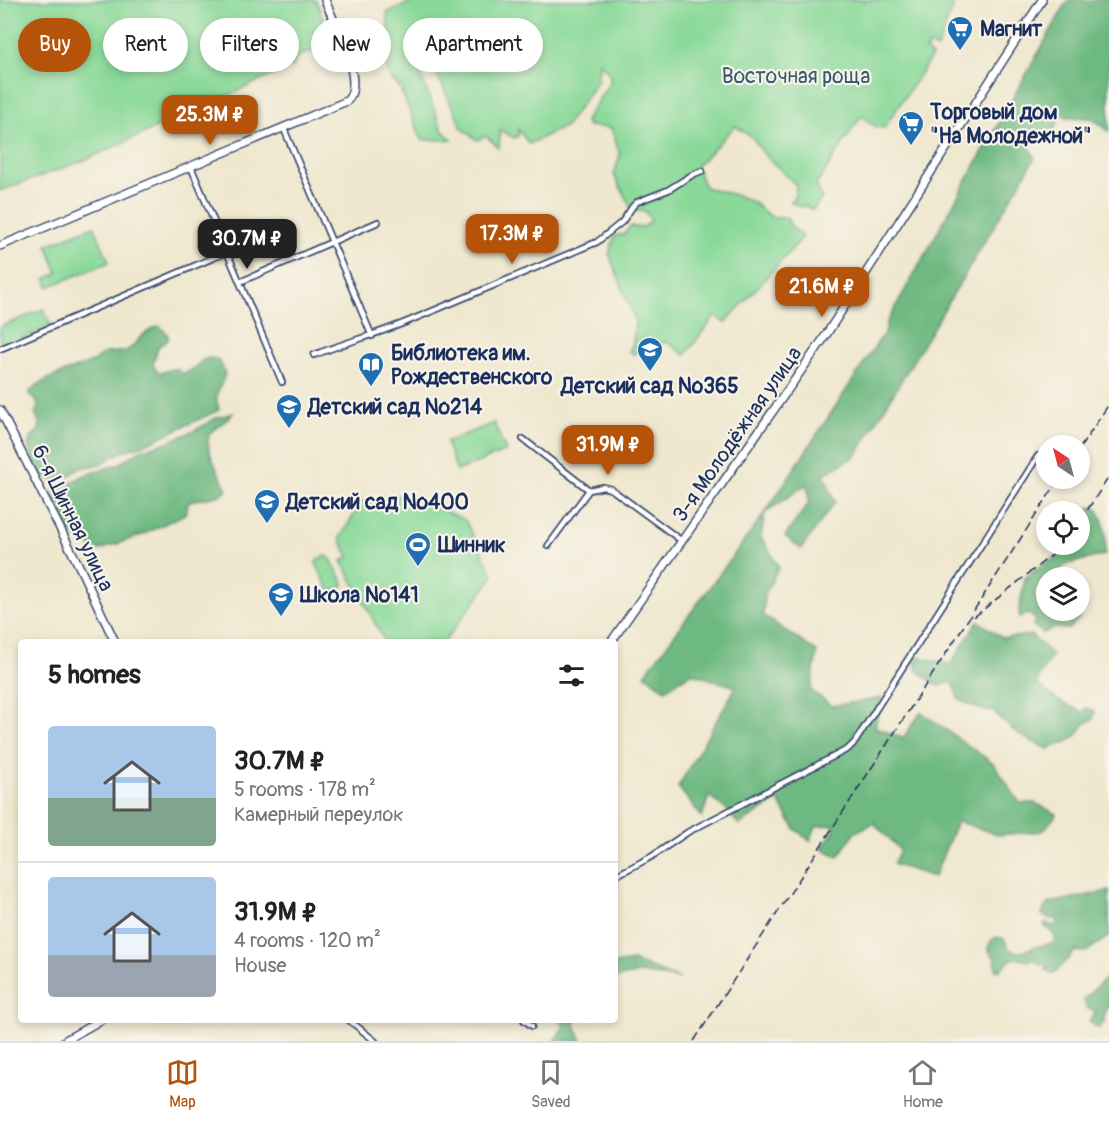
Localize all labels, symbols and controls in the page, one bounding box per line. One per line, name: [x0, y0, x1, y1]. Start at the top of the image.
supermarket icon: Магнит: [945, 14, 975, 52]
place label: Магнит: [980, 16, 1043, 43]
chip: Buy: [18, 18, 91, 72]
chip: Rent: [103, 18, 188, 72]
chip: Filters: [200, 18, 299, 72]
chip: New: [311, 18, 391, 72]
chip: Apartment: [403, 18, 543, 72]
park label: Восточная роща: [722, 63, 870, 90]
pin: 25.3M ₽: [155, 95, 265, 146]
place label: Торговый дом "На Молодежной": [929, 99, 1092, 150]
text: 25.3M ₽: [176, 102, 244, 127]
supermarket icon: Торговый дом "На Молодежной": [896, 109, 926, 147]
pin: 17.3M ₽: [457, 214, 567, 265]
pin: 30.7M ₽: [192, 219, 302, 270]
text: 17.3M ₽: [480, 221, 544, 246]
text: 30.7M ₽: [212, 226, 282, 251]
pin: 21.6M ₽: [767, 267, 877, 318]
text: 21.6M ₽: [789, 274, 855, 299]
school or university icon: Детский сад №365: [635, 335, 665, 373]
place label: Библиотека им. Рождественского: [391, 340, 553, 391]
street label: 3-я Молодёжная улица: [667, 341, 808, 527]
library icon: Библиотека им. Рождественского: [356, 350, 386, 388]
place label: Детский сад №365: [559, 373, 739, 400]
school or university icon: Детский сад №214: [274, 392, 304, 430]
place label: Детский сад №214: [306, 394, 483, 421]
pin: 31.9M ₽: [553, 425, 663, 476]
text: 31.9M ₽: [576, 432, 640, 457]
north arrow: [1036, 435, 1090, 489]
map controls: [1036, 435, 1090, 621]
street label: 6-я Шинная улица: [25, 441, 120, 596]
school or university icon: Детский сад №400: [252, 487, 282, 525]
place label: Детский сад №400: [284, 489, 469, 516]
button: locate: [1036, 501, 1090, 555]
sports icon: Шинник: [403, 530, 433, 568]
place label: Шинник: [437, 532, 506, 559]
button: layers: [1036, 567, 1090, 621]
school or university icon: Школа №141: [266, 580, 296, 618]
place label: Школа №141: [299, 582, 419, 609]
text: 5 homes: [48, 659, 141, 691]
icon: filters: [555, 659, 588, 692]
text: 30.7M ₽: [234, 745, 326, 777]
icon: home: [96, 750, 168, 822]
text: 5 rooms · 178 m²: [234, 777, 376, 802]
text: Камерный переулок: [234, 802, 404, 827]
text: 31.9M ₽: [234, 896, 318, 928]
icon: home: [96, 901, 168, 973]
text: 4 rooms · 120 m²: [234, 928, 381, 953]
text: House: [234, 953, 286, 978]
tab: Map: [166, 1056, 199, 1112]
tab: Saved: [531, 1056, 571, 1112]
tab: Home: [903, 1056, 943, 1112]

